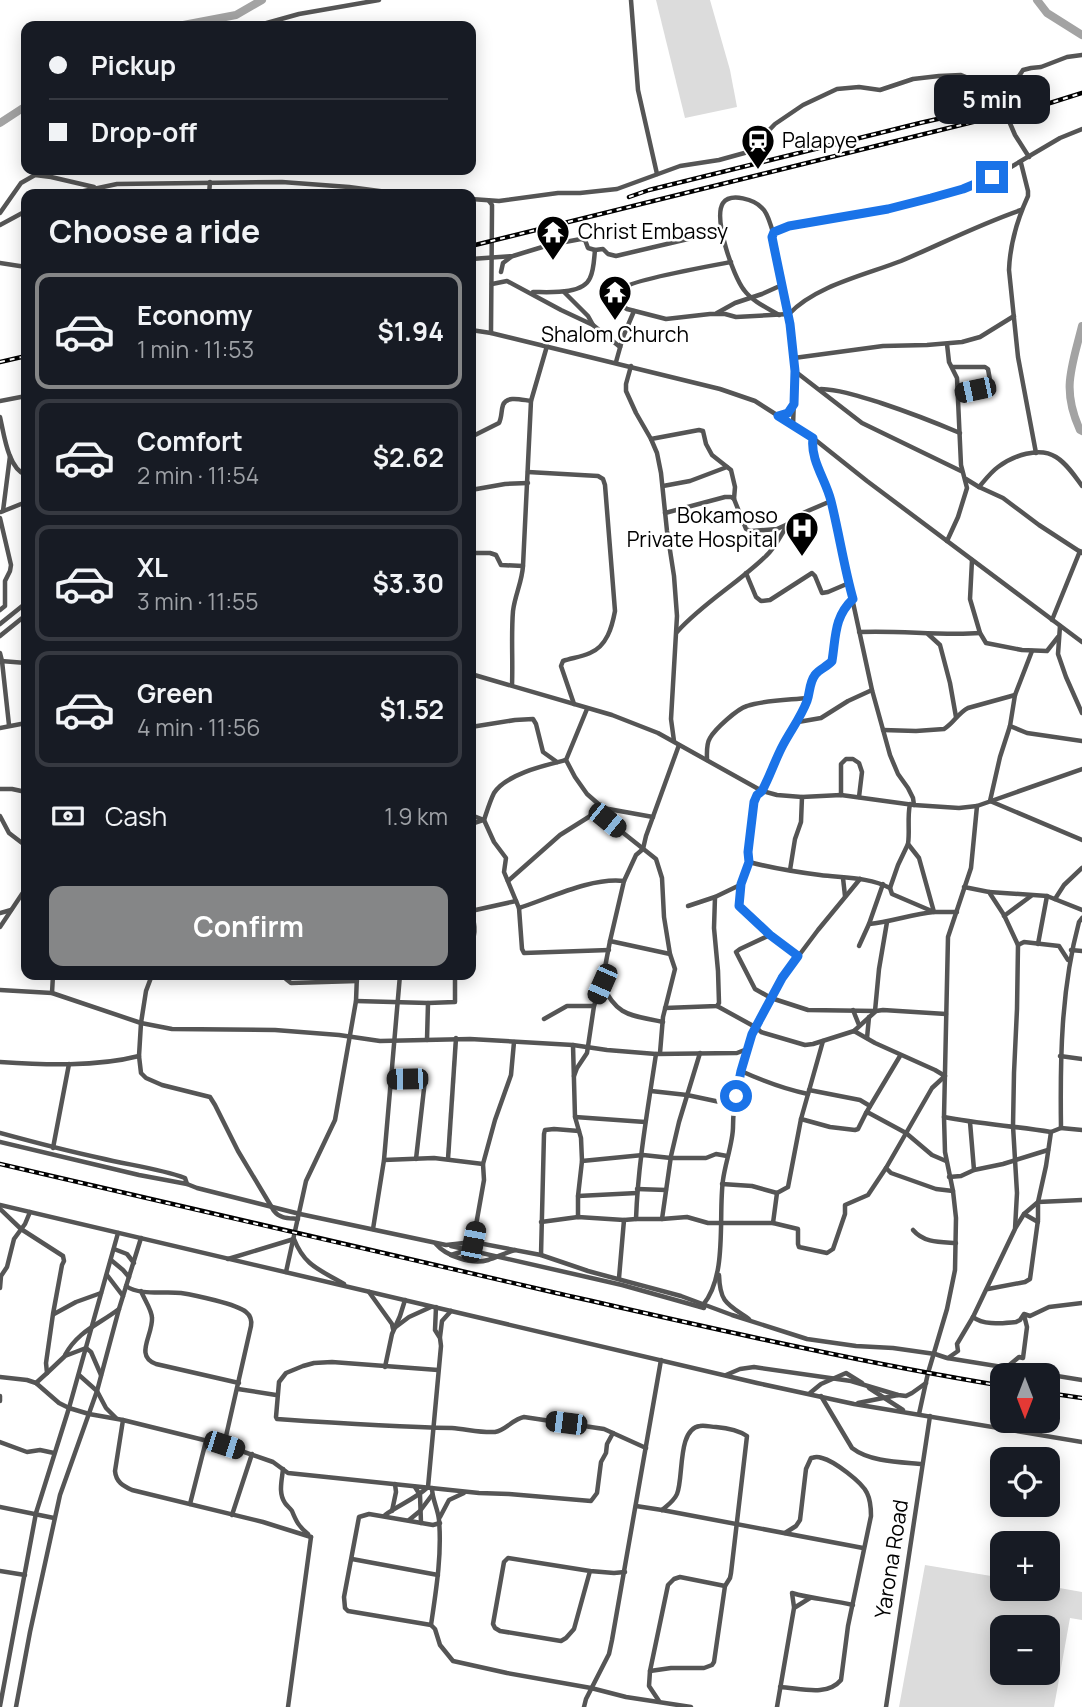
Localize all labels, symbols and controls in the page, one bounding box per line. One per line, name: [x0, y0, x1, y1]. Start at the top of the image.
text: Pickup: [91, 47, 176, 83]
callout: 5 min: [934, 76, 1050, 124]
text: 5 min: [962, 83, 1022, 115]
text: Drop-off: [91, 114, 197, 150]
station icon: Palapye: [739, 122, 777, 171]
place label: Palapye: [782, 126, 857, 154]
route end: [976, 161, 1008, 193]
text: Choose a ride: [49, 209, 260, 253]
temple icon: Christ Embassy: [534, 213, 572, 262]
place label: Christ Embassy: [578, 217, 728, 245]
temple icon: Shalom Church: [596, 273, 634, 322]
text: Economy: [137, 297, 252, 333]
icon: car: [53, 300, 116, 363]
text: $1.94: [377, 313, 444, 349]
place label: Shalom Church: [541, 320, 689, 348]
text: 1 min · 11:53: [137, 333, 254, 365]
car: [953, 375, 998, 405]
text: Comfort: [137, 423, 243, 459]
icon: car: [53, 426, 116, 489]
text: $2.62: [373, 439, 444, 475]
text: 2 min · 11:54: [137, 459, 259, 491]
place label: Bokamoso Private Hospital: [627, 501, 778, 553]
hospital icon: Bokamoso Private Hospital: [783, 509, 821, 558]
text: XL: [137, 549, 168, 585]
icon: car: [53, 552, 116, 615]
text: $3.30: [372, 565, 444, 601]
text: 3 min · 11:55: [137, 585, 259, 617]
text: Green: [137, 675, 213, 711]
icon: car: [53, 678, 116, 741]
text: $1.52: [379, 691, 444, 727]
text: 4 min · 11:56: [137, 711, 260, 743]
icon: cash: [49, 797, 87, 835]
text: Cash: [105, 798, 167, 834]
car: [585, 799, 630, 841]
text: 1.9 km: [384, 800, 448, 832]
button: Confirm: [49, 886, 448, 966]
car: [584, 961, 621, 1007]
car: [386, 1068, 429, 1090]
route start: [720, 1080, 752, 1112]
car: [459, 1219, 488, 1265]
north arrow: [990, 1363, 1060, 1433]
map controls: [990, 1363, 1060, 1685]
car: [544, 1410, 589, 1436]
car: [201, 1429, 248, 1461]
button: locate: [990, 1447, 1060, 1517]
street label: Yarona Road: [868, 1498, 914, 1620]
button: +: [990, 1531, 1060, 1601]
button: −: [990, 1615, 1060, 1685]

